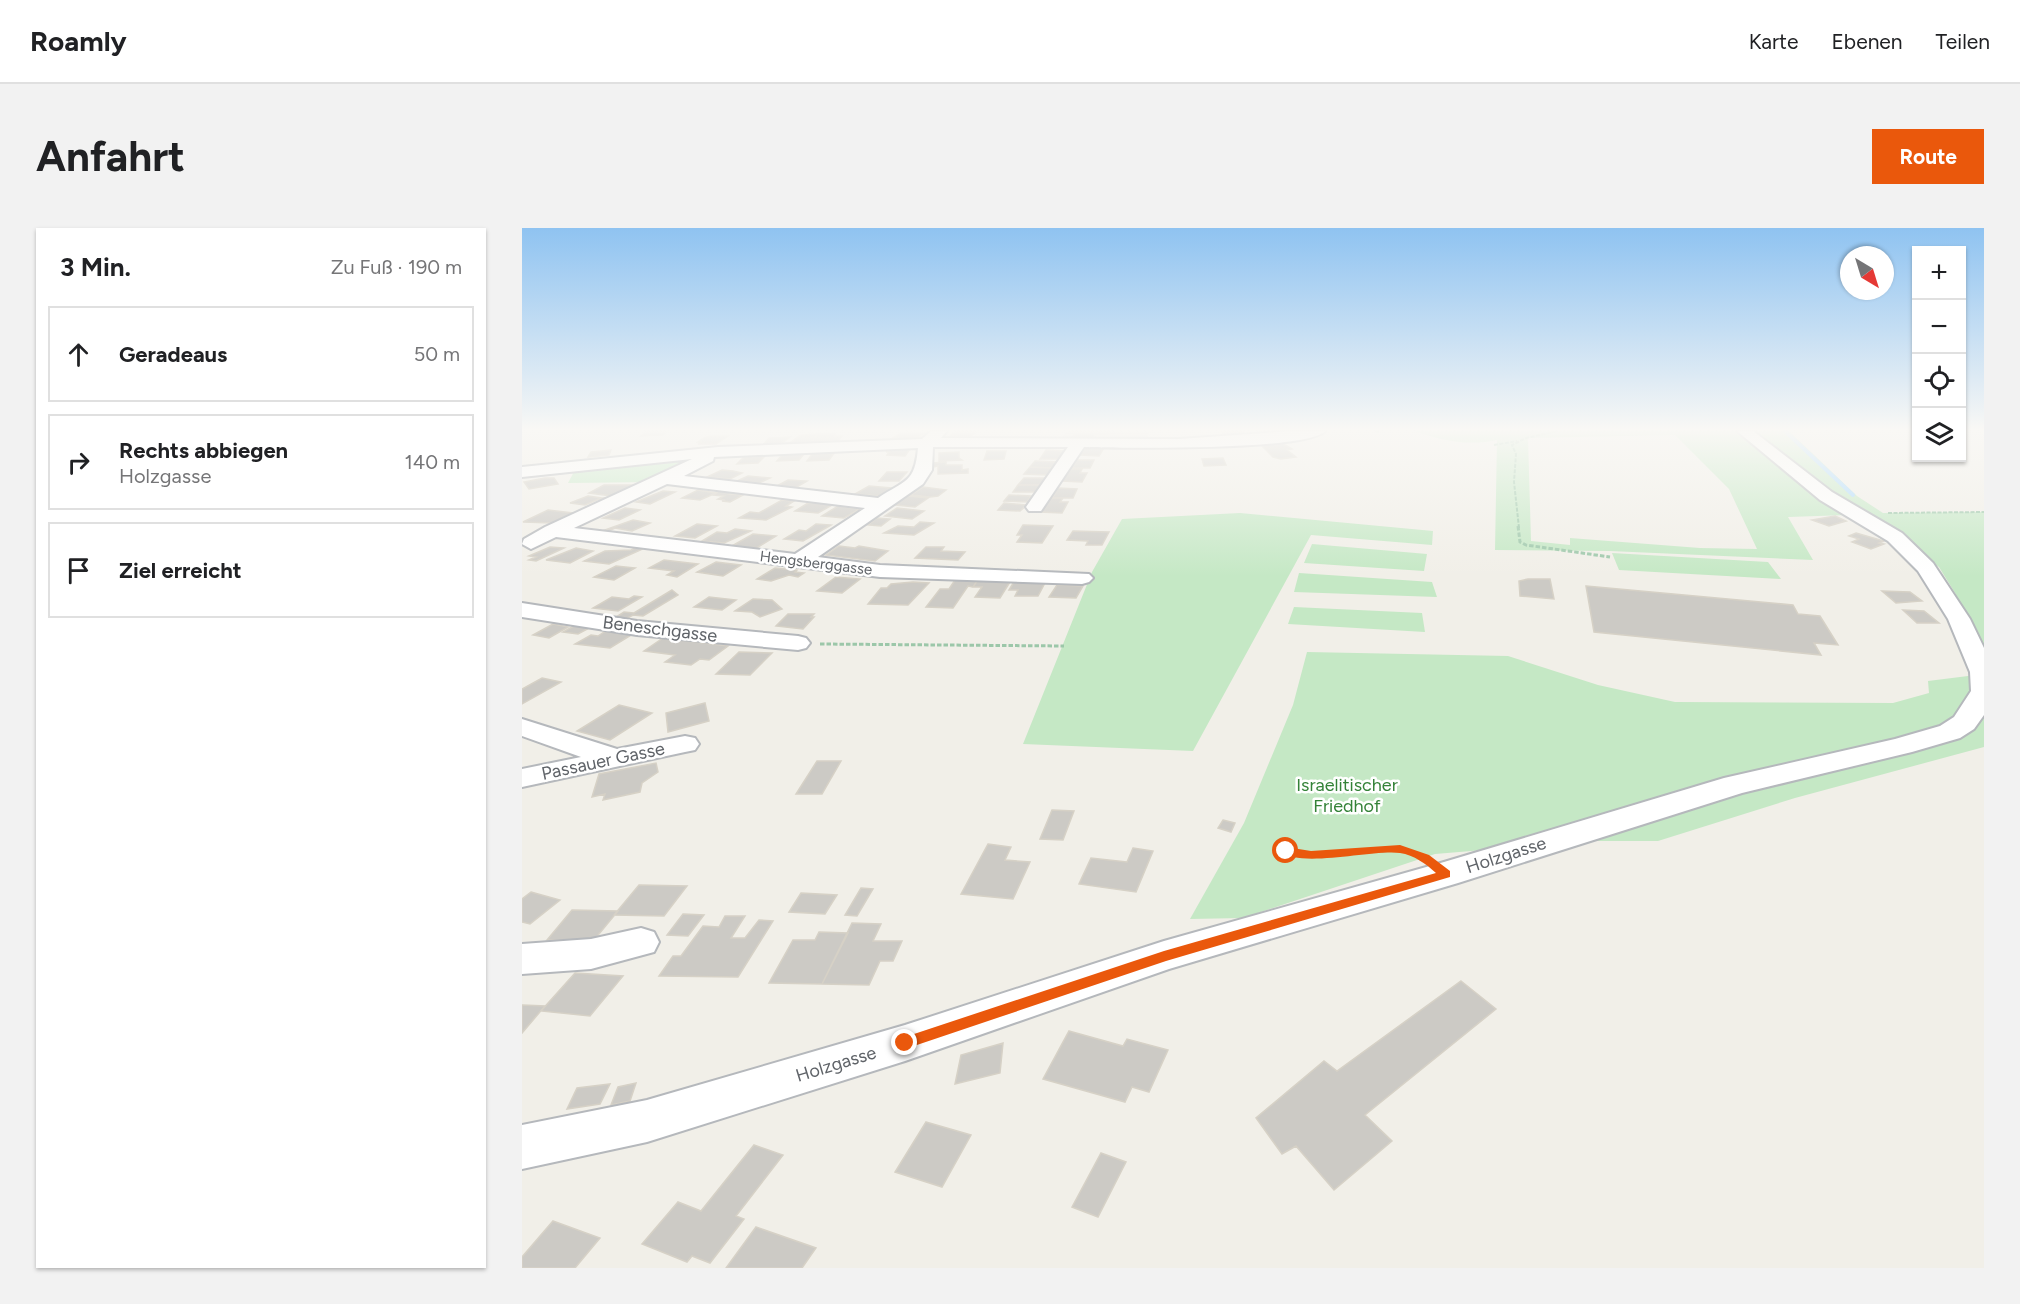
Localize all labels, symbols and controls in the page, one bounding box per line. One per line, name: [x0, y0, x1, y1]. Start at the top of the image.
text: Roamly: [30, 24, 127, 58]
text: Karte: [1749, 29, 1798, 54]
text: Ebenen: [1831, 29, 1903, 54]
text: Teilen: [1936, 29, 1990, 54]
button: Route: [1872, 129, 1984, 184]
text: Anfahrt: [36, 131, 185, 182]
north arrow: [1840, 246, 1894, 300]
map controls: [1912, 246, 1966, 462]
button: +: [1912, 246, 1966, 300]
text: 3 Min.: [60, 251, 131, 283]
text: Zu Fuß · 190 m: [331, 255, 462, 279]
button: −: [1912, 300, 1966, 354]
icon: ahead: [62, 338, 95, 371]
text: Geradeaus: [119, 341, 227, 368]
text: 50 m: [414, 342, 460, 366]
button: locate: [1912, 354, 1966, 408]
button: layers: [1912, 408, 1966, 462]
text: Rechts abbiegen: [119, 437, 288, 464]
icon: right: [62, 446, 95, 479]
text: 140 m: [405, 450, 460, 474]
text: Holzgasse: [119, 464, 211, 488]
street label: Hengsberggasse: [759, 547, 873, 579]
icon: arrive: [62, 554, 95, 587]
text: Ziel erreicht: [119, 557, 242, 584]
street label: Beneschgasse: [601, 611, 719, 647]
street label: Passauer Gasse: [539, 737, 667, 785]
park label: Israelitischer Friedhof: [1296, 774, 1398, 817]
street label: Holzgasse: [1463, 832, 1549, 878]
route start: [1272, 837, 1298, 863]
route end: [891, 1029, 917, 1055]
street label: Holzgasse: [793, 1041, 879, 1087]

